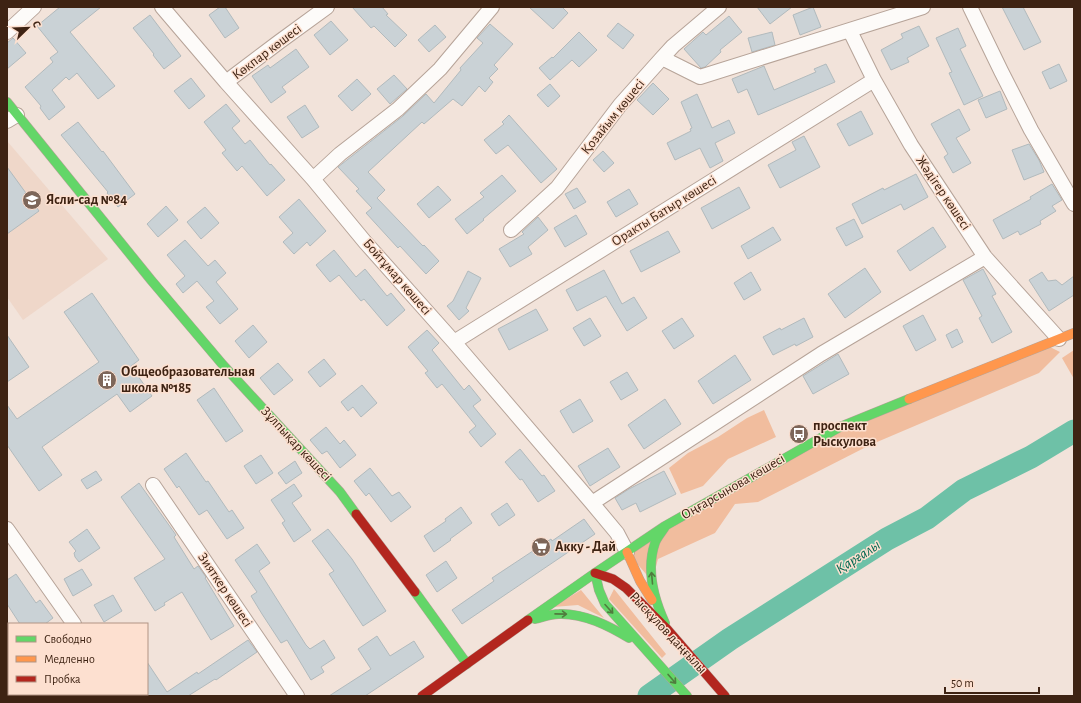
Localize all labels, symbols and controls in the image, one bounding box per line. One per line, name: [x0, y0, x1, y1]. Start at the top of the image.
north arrow: [8, 8, 48, 48]
text: С: [30, 19, 43, 29]
street label: Көкпар көшесі: [230, 22, 304, 82]
street label: Қозайым көшесі: [579, 77, 647, 157]
street label: Жәдігер көшесі: [913, 153, 973, 233]
street label: Оракты Батыр көшесі: [609, 173, 719, 249]
school or university icon: Ясли-сад №84: [21, 189, 43, 211]
place label: Ясли-сад №84: [46, 193, 127, 207]
street label: Бойтұмар көшесі: [360, 236, 434, 318]
place label: Общеобразовательная школа №185: [121, 365, 255, 395]
building icon: Общеобразовательная школа №185: [96, 369, 118, 391]
street label: Зұлпықар көшесі: [258, 404, 334, 484]
place label: проспект Рыскулова: [813, 419, 877, 449]
bus stop icon: проспект Рыскулова: [788, 423, 810, 445]
street label: Оңғарсынова көшесі: [679, 452, 787, 522]
supermarket icon: Акку - Дай: [530, 536, 552, 558]
water label: Қарғалы: [833, 537, 883, 577]
place label: Акку - Дай: [555, 540, 616, 554]
street label: Зияткер көшесі: [195, 550, 255, 630]
one-way arrow: [649, 572, 656, 585]
street label: Рысқұлов даңғылы: [627, 589, 709, 677]
one-way arrow: [605, 604, 614, 614]
one-way arrow: [554, 610, 567, 618]
legend: [8, 623, 148, 695]
text: Свободно: [44, 633, 92, 645]
text: Медленно: [44, 653, 95, 665]
scale bar: [945, 669, 1039, 695]
text: Пробка: [44, 673, 81, 685]
one-way arrow: [668, 674, 677, 684]
text: 50 m: [951, 677, 974, 689]

